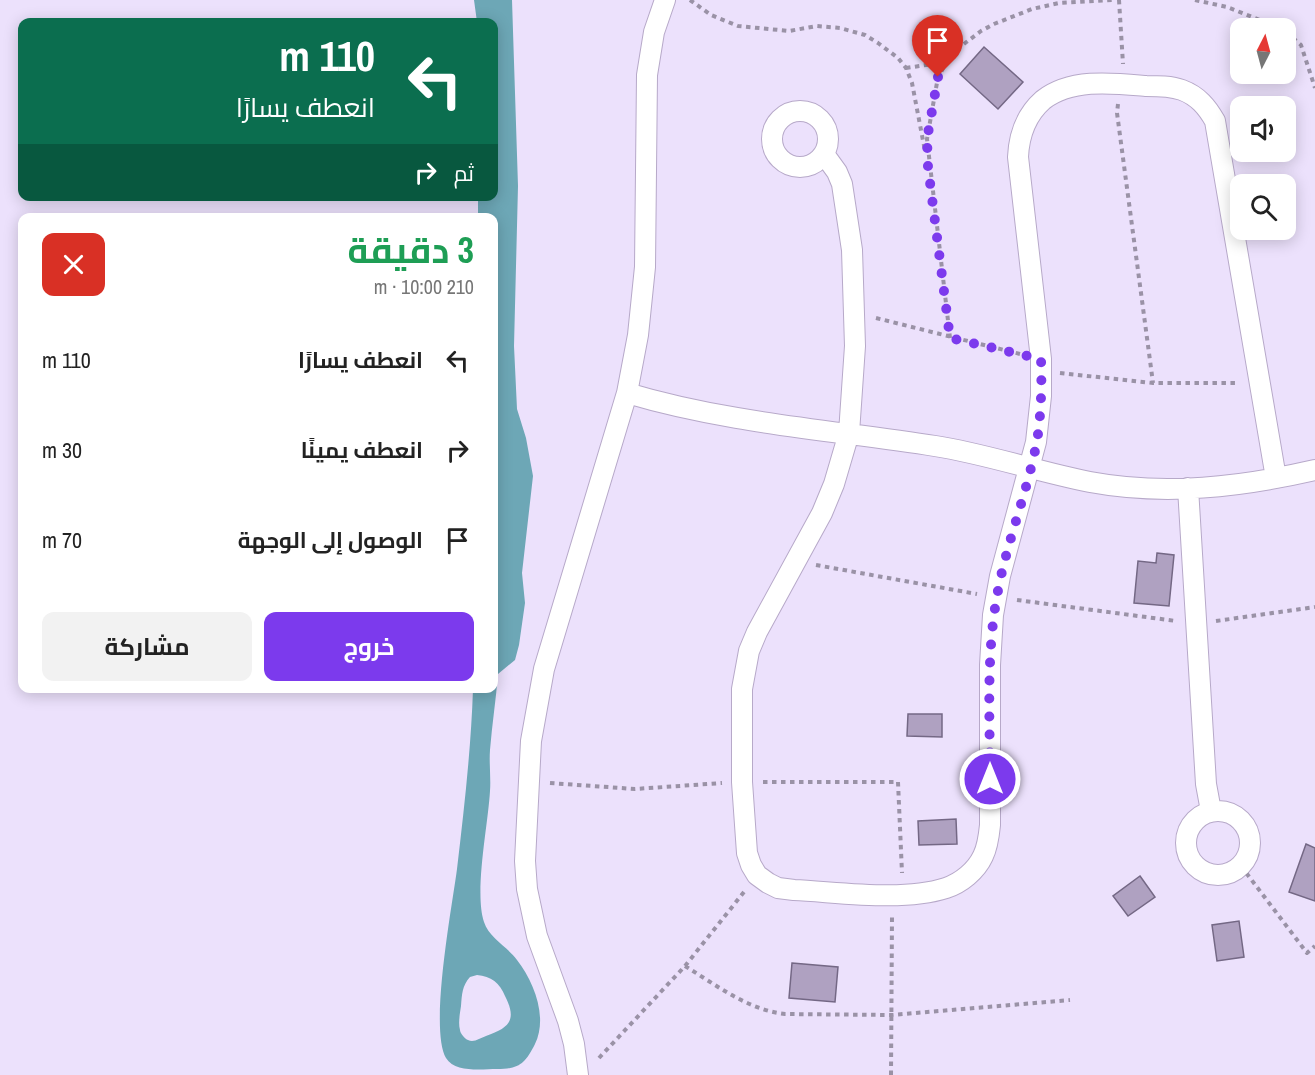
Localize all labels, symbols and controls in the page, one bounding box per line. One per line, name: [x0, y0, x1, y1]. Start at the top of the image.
pin: [912, 15, 963, 77]
north arrow: [1230, 18, 1296, 84]
map controls: [1230, 18, 1296, 240]
icon: arrive: [921, 24, 954, 57]
text: 110 m: [279, 28, 375, 84]
icon: left: [396, 42, 474, 120]
text: انعطف يسارًا: [236, 89, 375, 125]
button: sound: [1230, 96, 1296, 162]
icon: right: [409, 156, 442, 189]
text: ثم: [454, 158, 474, 188]
button: search: [1230, 174, 1296, 240]
text: 3 دقيقة: [348, 226, 474, 274]
button: close: [42, 233, 105, 296]
text: 210 m · 10:00: [374, 273, 474, 300]
icon: left: [441, 344, 474, 377]
text: 110 m: [42, 345, 91, 375]
text: انعطف يسارًا: [298, 345, 423, 375]
icon: right: [441, 434, 474, 467]
text: 30 m: [42, 435, 82, 465]
text: انعطف يمينًا: [301, 435, 423, 465]
icon: arrive: [441, 524, 474, 557]
text: 70 m: [42, 525, 82, 555]
text: الوصول إلى الوجهة: [238, 525, 423, 555]
button: مشاركة: [42, 612, 252, 681]
button: خروج: [264, 612, 474, 681]
position arrow: [958, 747, 1022, 811]

